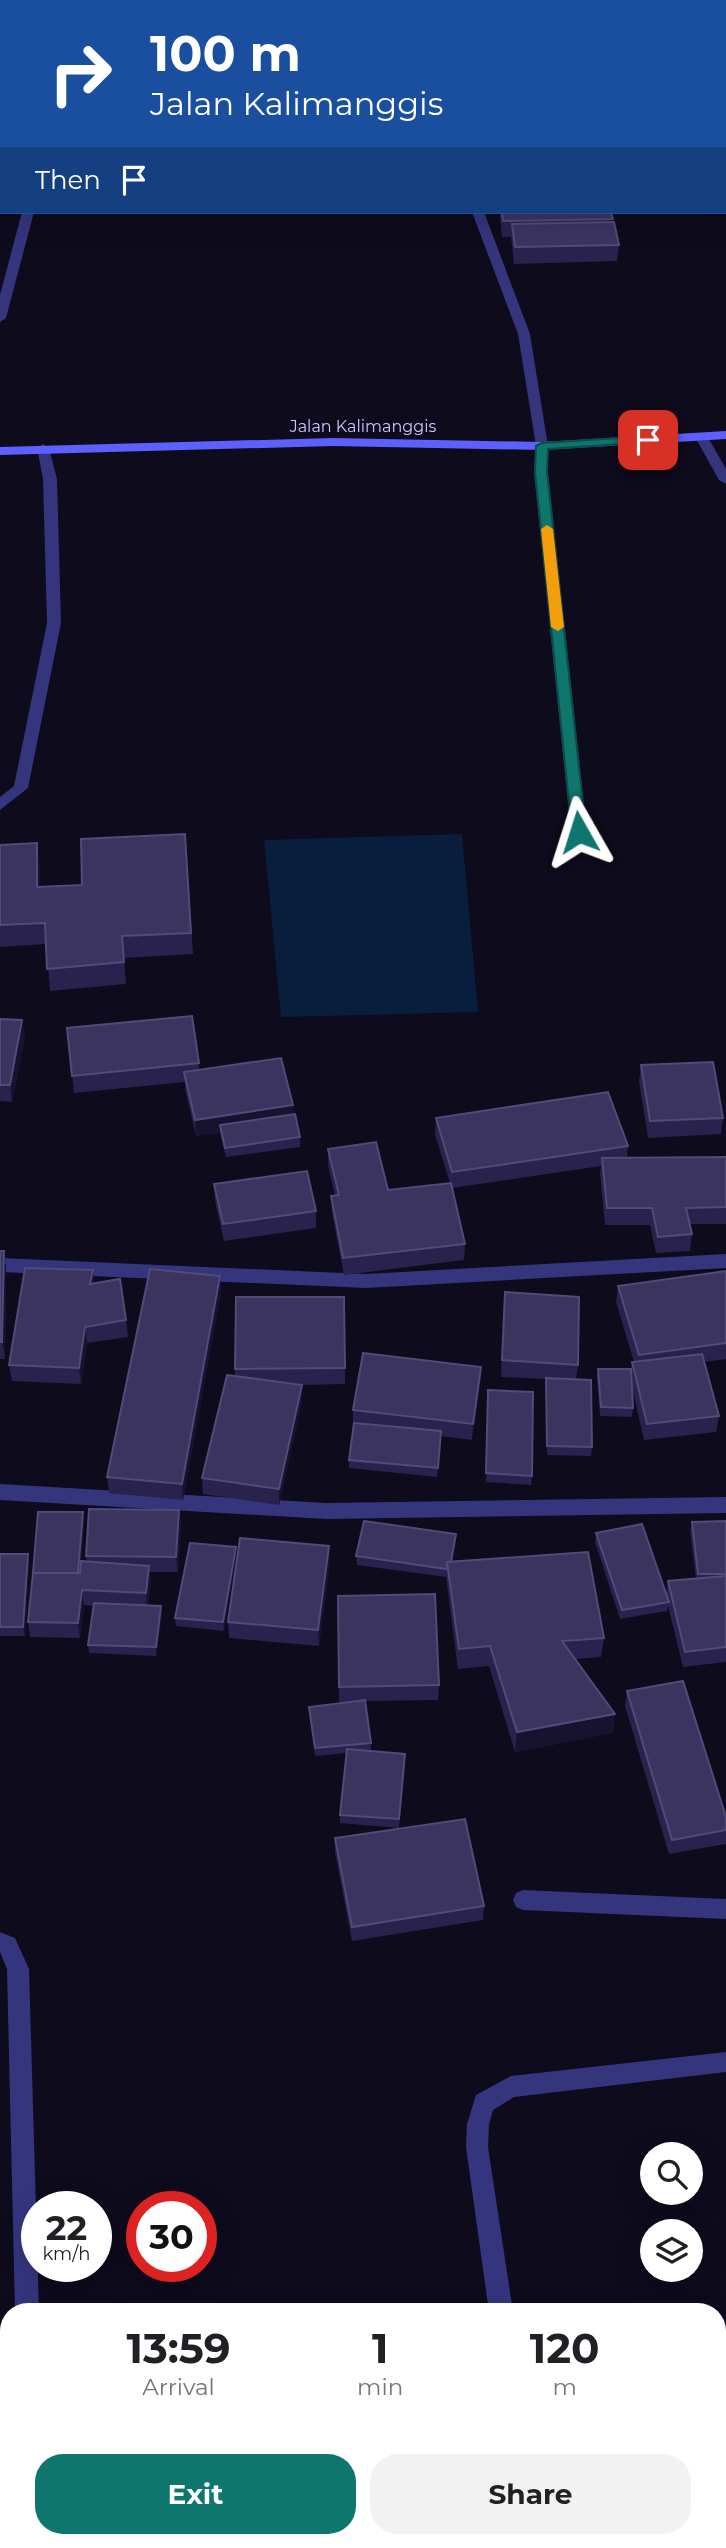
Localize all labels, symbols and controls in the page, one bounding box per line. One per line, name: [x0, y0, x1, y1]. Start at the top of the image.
text: 100 m: [150, 24, 301, 83]
icon: right: [35, 28, 126, 119]
text: Jalan Kalimanggis: [150, 84, 443, 123]
icon: arrive: [115, 161, 153, 199]
text: Then: [35, 164, 101, 196]
pin: [618, 410, 678, 470]
street label: Jalan Kalimanggis: [289, 417, 437, 436]
icon: arrive: [629, 421, 667, 459]
position arrow: [542, 795, 616, 869]
map controls: [640, 2142, 703, 2282]
button: search: [640, 2142, 703, 2205]
speed limit sign: 30: [126, 2191, 217, 2282]
text: 22: [46, 2206, 87, 2249]
button: layers: [640, 2219, 703, 2282]
text: km/h: [42, 2243, 91, 2265]
text: 13:59: [127, 2322, 231, 2374]
text: 1: [372, 2322, 388, 2374]
text: 120: [530, 2322, 599, 2374]
text: Arrival: [142, 2373, 215, 2401]
text: min: [357, 2373, 403, 2401]
text: m: [552, 2373, 577, 2401]
button: Exit: [35, 2454, 356, 2534]
button: Share: [370, 2454, 691, 2534]

